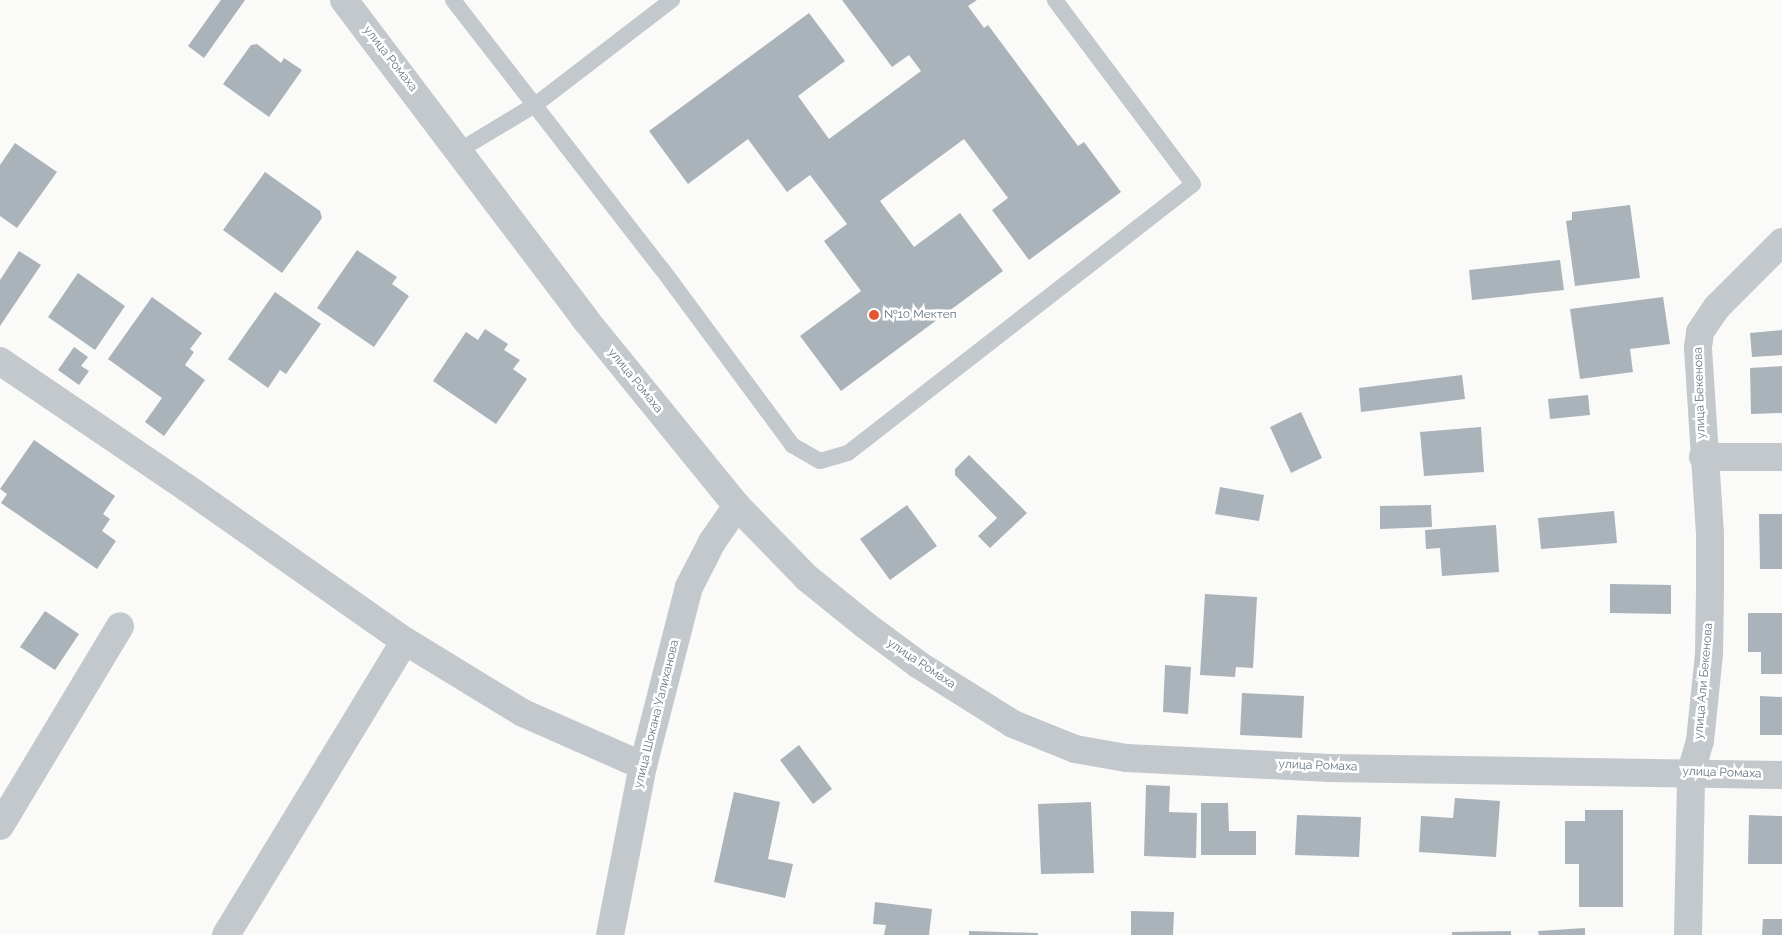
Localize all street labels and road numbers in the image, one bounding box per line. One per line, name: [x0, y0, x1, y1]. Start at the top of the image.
street label: улица Ромаха: [360, 23, 420, 95]
street label: улица Ромаха: [605, 346, 665, 416]
street label: улица Бекенова: [1691, 347, 1709, 439]
street label: улица Али Бекенова: [1692, 622, 1716, 740]
street label: улица Ромаха: [884, 636, 958, 692]
street label: улица Шокана Уалиханова: [632, 638, 682, 790]
street label: улица Ромаха: [1278, 757, 1358, 775]
street label: улица Ромаха: [1682, 764, 1762, 782]

